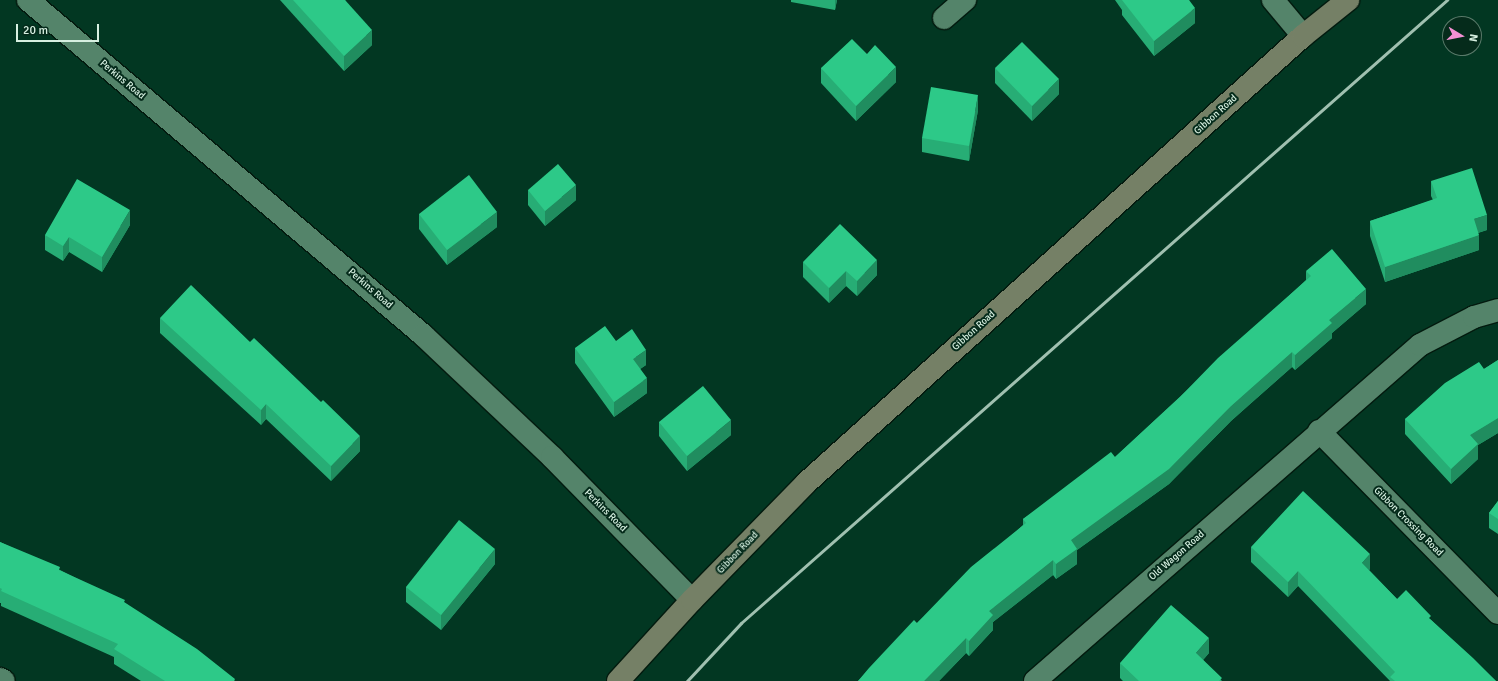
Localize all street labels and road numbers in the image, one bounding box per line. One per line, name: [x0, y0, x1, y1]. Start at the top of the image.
street label: Perkins Road: [97, 58, 147, 102]
street label: Gibbon Road: [1192, 92, 1240, 138]
street label: Perkins Road: [345, 266, 395, 312]
street label: Gibbon Road: [950, 308, 998, 354]
street label: Gibbon Crossing Road: [1371, 485, 1445, 559]
street label: Perkins Road: [581, 487, 629, 535]
street label: Gibbon Road: [715, 529, 761, 577]
street label: Old Wagon Road: [1147, 529, 1207, 583]

